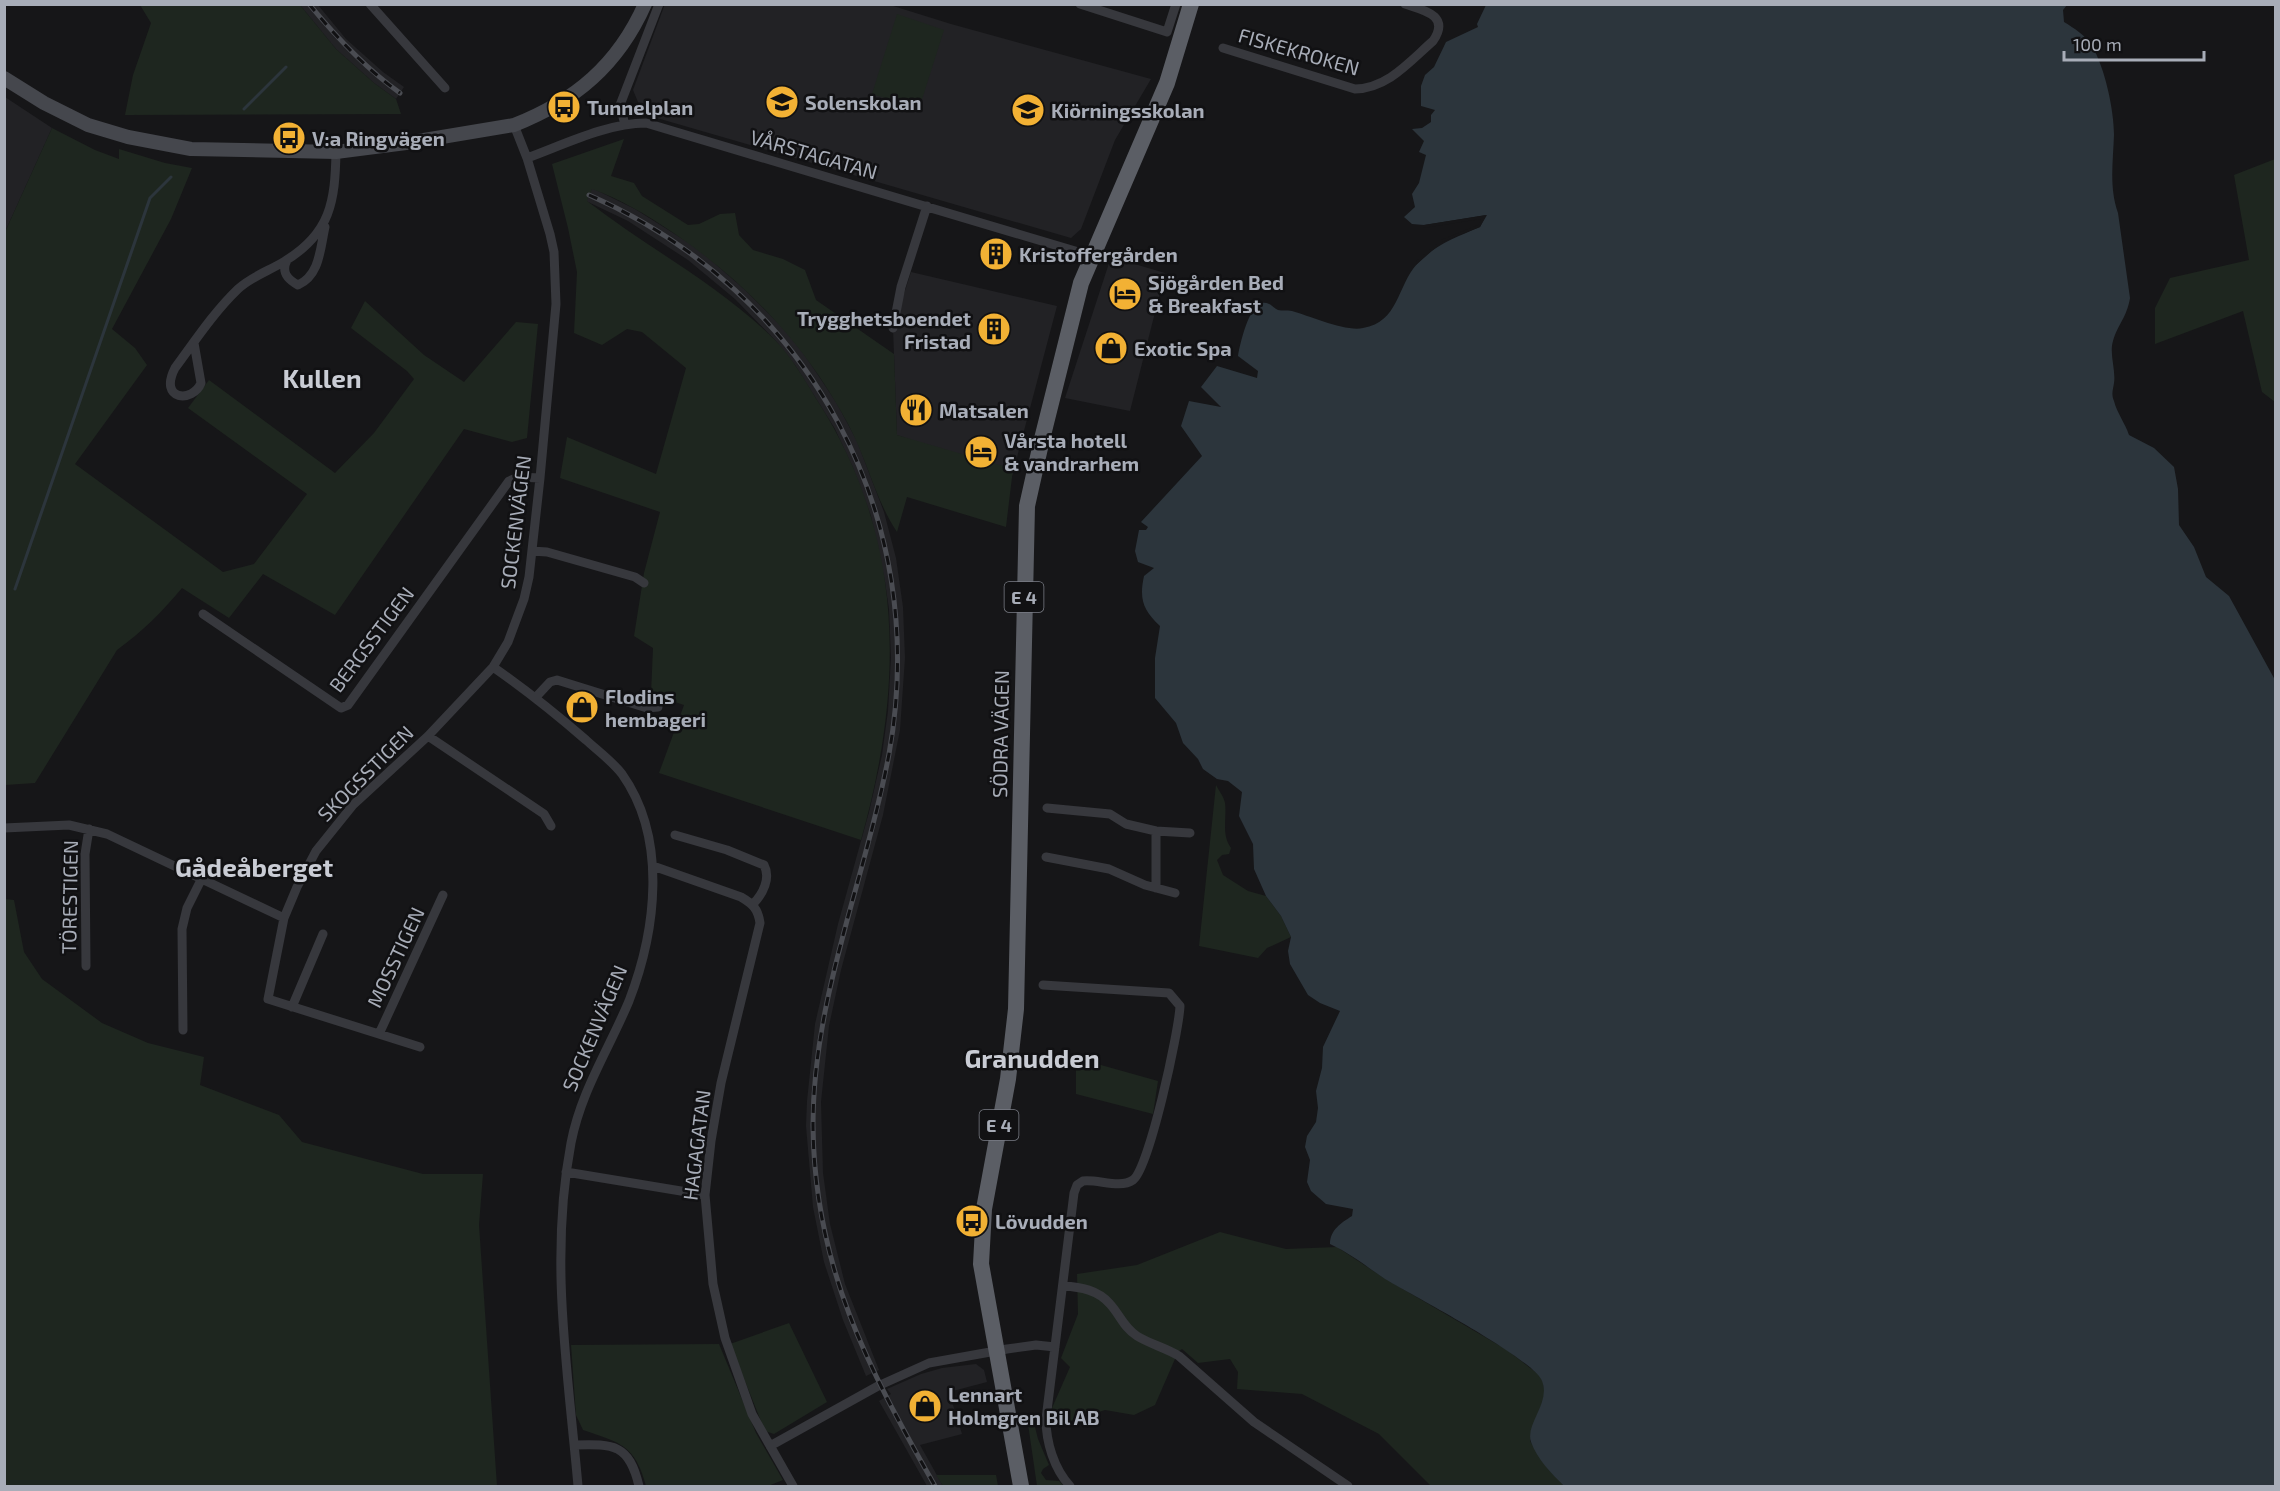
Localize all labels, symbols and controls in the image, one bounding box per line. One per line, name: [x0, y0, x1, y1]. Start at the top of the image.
street label: FISKEKROKEN: [1236, 22, 1362, 80]
scale bar: [2064, 24, 2204, 62]
text: 100 m: [2073, 33, 2122, 55]
school or university icon: Solenskolan: [764, 84, 800, 120]
bus stop icon: Tunnelplan: [546, 89, 582, 125]
place label: Solenskolan: [805, 90, 922, 114]
school or university icon: Kiörningsskolan: [1010, 92, 1046, 128]
place label: Tunnelplan: [587, 95, 693, 119]
place label: Kiörningsskolan: [1051, 98, 1205, 122]
bus stop icon: V:a Ringvägen: [271, 120, 307, 156]
street label: VÅRSTAGATAN: [748, 124, 880, 184]
place label: V:a Ringvägen: [312, 126, 445, 150]
building icon: Kristoffergården: [978, 236, 1014, 272]
place label: Kristoffergården: [1019, 242, 1178, 266]
place label: Sjögården Bed & Breakfast: [1148, 270, 1284, 317]
hotel icon: Sjögården Bed & Breakfast: [1107, 276, 1143, 312]
place label: Trygghetsboendet Fristad: [797, 306, 971, 353]
building icon: Trygghetsboendet Fristad: [976, 311, 1012, 347]
shop icon: Exotic Spa: [1093, 330, 1129, 366]
place label: Exotic Spa: [1134, 336, 1232, 360]
district label: Kullen: [282, 362, 362, 393]
restaurant icon: Matsalen: [898, 392, 934, 428]
place label: Matsalen: [939, 398, 1029, 422]
place label: Vårsta hotell & vandrarhem: [1004, 428, 1139, 475]
hotel icon: Vårsta hotell & vandrarhem: [963, 434, 999, 470]
street label: SOCKENVÄGEN: [495, 454, 535, 590]
street label: BERGSSTIGEN: [324, 582, 418, 696]
road number: E 4: [1004, 582, 1044, 612]
street label: SÖDRA VÄGEN: [987, 670, 1013, 798]
place label: Flodins hembageri: [605, 684, 706, 731]
shop icon: Flodins hembageri: [564, 689, 600, 725]
street label: SKOGSSTIGEN: [312, 720, 418, 826]
street label: TÖRESTIGEN: [56, 840, 82, 954]
district label: Gådeåberget: [175, 851, 333, 882]
street label: MOSSTIGEN: [361, 903, 429, 1011]
street label: SOCKENVÄGEN: [557, 961, 631, 1095]
district label: Granudden: [964, 1042, 1100, 1073]
street label: HAGAGATAN: [677, 1088, 715, 1202]
road number: E 4: [980, 1110, 1018, 1140]
bus stop icon: Lövudden: [954, 1203, 990, 1239]
place label: Lövudden: [995, 1209, 1088, 1233]
place label: Lennart Holmgren Bil AB: [948, 1382, 1100, 1429]
shop icon: Lennart Holmgren Bil AB: [907, 1388, 943, 1424]

